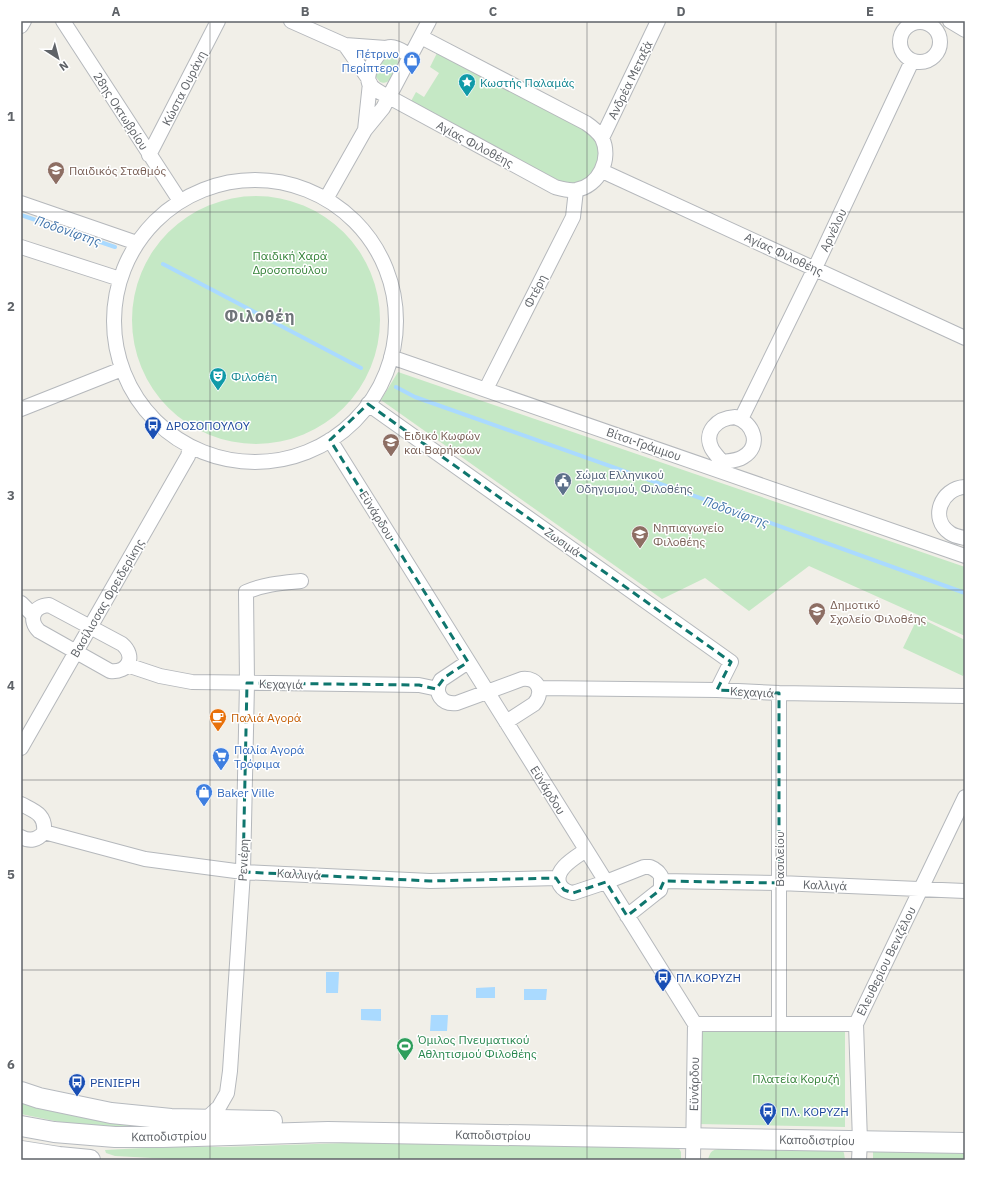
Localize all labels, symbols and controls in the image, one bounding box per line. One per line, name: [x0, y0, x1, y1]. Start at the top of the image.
text: A: [112, 3, 121, 20]
text: B: [301, 3, 310, 20]
text: C: [489, 3, 498, 20]
text: D: [676, 3, 686, 20]
text: E: [866, 3, 874, 20]
north arrow: [38, 38, 78, 78]
street label: Ανδρέα Μεταξά: [605, 38, 656, 122]
place label: Πέτρινο Περίπτερο: [342, 46, 399, 75]
street label: Κώστα Ουράνη: [159, 48, 209, 128]
shop icon: Πέτρινο Περίπτερο: [402, 50, 422, 75]
text: N: [57, 58, 71, 74]
street label: 28ης Οκτωβρίου: [90, 69, 152, 153]
place icon: Κωστής Παλαμάς: [457, 72, 477, 97]
place label: Κωστής Παλαμάς: [480, 75, 575, 90]
text: 1: [7, 108, 15, 125]
street label: Αγίας Φιλοθέης: [434, 117, 516, 171]
school or university icon: Παιδικός Σταθμός: [46, 160, 66, 185]
place label: Παιδικός Σταθμός: [69, 163, 166, 178]
street label: Αρνέλου: [816, 206, 850, 254]
water label: Ποδονίφτης: [33, 212, 104, 250]
street label: Αγίας Φιλοθέης: [742, 229, 826, 279]
park label: Παιδική Χαρά Δροσοπούλου: [252, 248, 328, 277]
street label: Φτέρη: [520, 272, 550, 310]
text: 2: [7, 298, 15, 315]
district label: Φιλοθέη: [224, 306, 296, 326]
theatre icon: Φιλοθέη: [208, 366, 228, 391]
place label: Φιλοθέη: [231, 369, 277, 384]
bus stop icon: ΔΡΟΣΟΠΟΥΛΟΥ: [143, 415, 163, 440]
place label: ΔΡΟΣΟΠΟΥΛΟΥ: [166, 418, 250, 433]
street label: Βίτσι-Γράμμου: [605, 424, 683, 464]
place label: Ειδικό Κωφών και Βαρήκοων: [404, 428, 481, 457]
school or university icon: Ειδικό Κωφών και Βαρήκοων: [381, 432, 401, 457]
place label: Σώμα Ελληνικού Οδηγισμού, Φιλοθέης: [576, 467, 693, 496]
public building icon: Σώμα Ελληνικού Οδηγισμού, Φιλοθέης: [553, 471, 573, 496]
text: 3: [7, 487, 15, 504]
street label: Εϋνάρδου: [356, 488, 398, 542]
water label: Ποδονίφτης: [701, 492, 772, 532]
place label: Νηπιαγωγείο Φιλοθέης: [653, 520, 724, 549]
street label: Ζωσιμά: [542, 524, 584, 560]
school or university icon: Νηπιαγωγείο Φιλοθέης: [630, 524, 650, 549]
street label: Βασίλισσας Φρειδερίκης: [67, 536, 147, 660]
place label: Δημοτικό Σχολείο Φιλοθέης: [830, 597, 927, 626]
school or university icon: Δημοτικό Σχολείο Φιλοθέης: [807, 601, 827, 626]
street label: Κεχαγιά: [259, 676, 304, 692]
text: 4: [7, 677, 15, 694]
street label: Κεχαγιά: [730, 683, 775, 701]
cafe icon: Παλιά Αγορά: [208, 707, 228, 732]
place label: Παλιά Αγορά: [231, 710, 302, 725]
place label: Παλία Αγορά Τρόφιμα: [234, 742, 305, 771]
supermarket icon: Παλία Αγορά Τρόφιμα: [211, 746, 231, 771]
street label: Εϋνάρδου: [527, 763, 569, 817]
shop icon: Baker Ville: [194, 782, 214, 807]
place label: Baker Ville: [217, 785, 275, 800]
street label: Βασιλείου: [772, 831, 787, 887]
street label: Ρενιέρη: [235, 838, 251, 882]
street label: Καλλιγά: [276, 865, 322, 883]
text: 5: [7, 866, 15, 883]
street label: Καλλιγά: [803, 877, 848, 893]
street label: Ελευθερίου Βενιζέλου: [853, 904, 919, 1018]
bus stop icon: ΠΛ.ΚΟΡΥΖΗ: [653, 967, 673, 992]
place label: ΠΛ.ΚΟΡΥΖΗ: [676, 970, 741, 985]
place label: Όμιλος Πνευματικού Αθλητισμού Φιλοθέης: [417, 1032, 537, 1061]
sports icon: Όμιλος Πνευματικού Αθλητισμού Φιλοθέης: [395, 1036, 415, 1061]
text: 6: [7, 1056, 15, 1073]
street label: Εϋνάρδου: [686, 1057, 702, 1111]
park label: Πλατεία Κορυζή: [752, 1071, 840, 1086]
bus stop icon: ΡΕΝΙΕΡΗ: [67, 1072, 87, 1097]
place label: ΡΕΝΙΕΡΗ: [90, 1075, 140, 1090]
bus stop icon: ΠΛ. ΚΟΡΥΖΗ: [758, 1101, 778, 1126]
place label: ΠΛ. ΚΟΡΥΖΗ: [781, 1104, 849, 1119]
street label: Καποδιστρίου: [455, 1127, 531, 1143]
street label: Καποδιστρίου: [131, 1128, 207, 1144]
street label: Καποδιστρίου: [779, 1132, 855, 1148]

